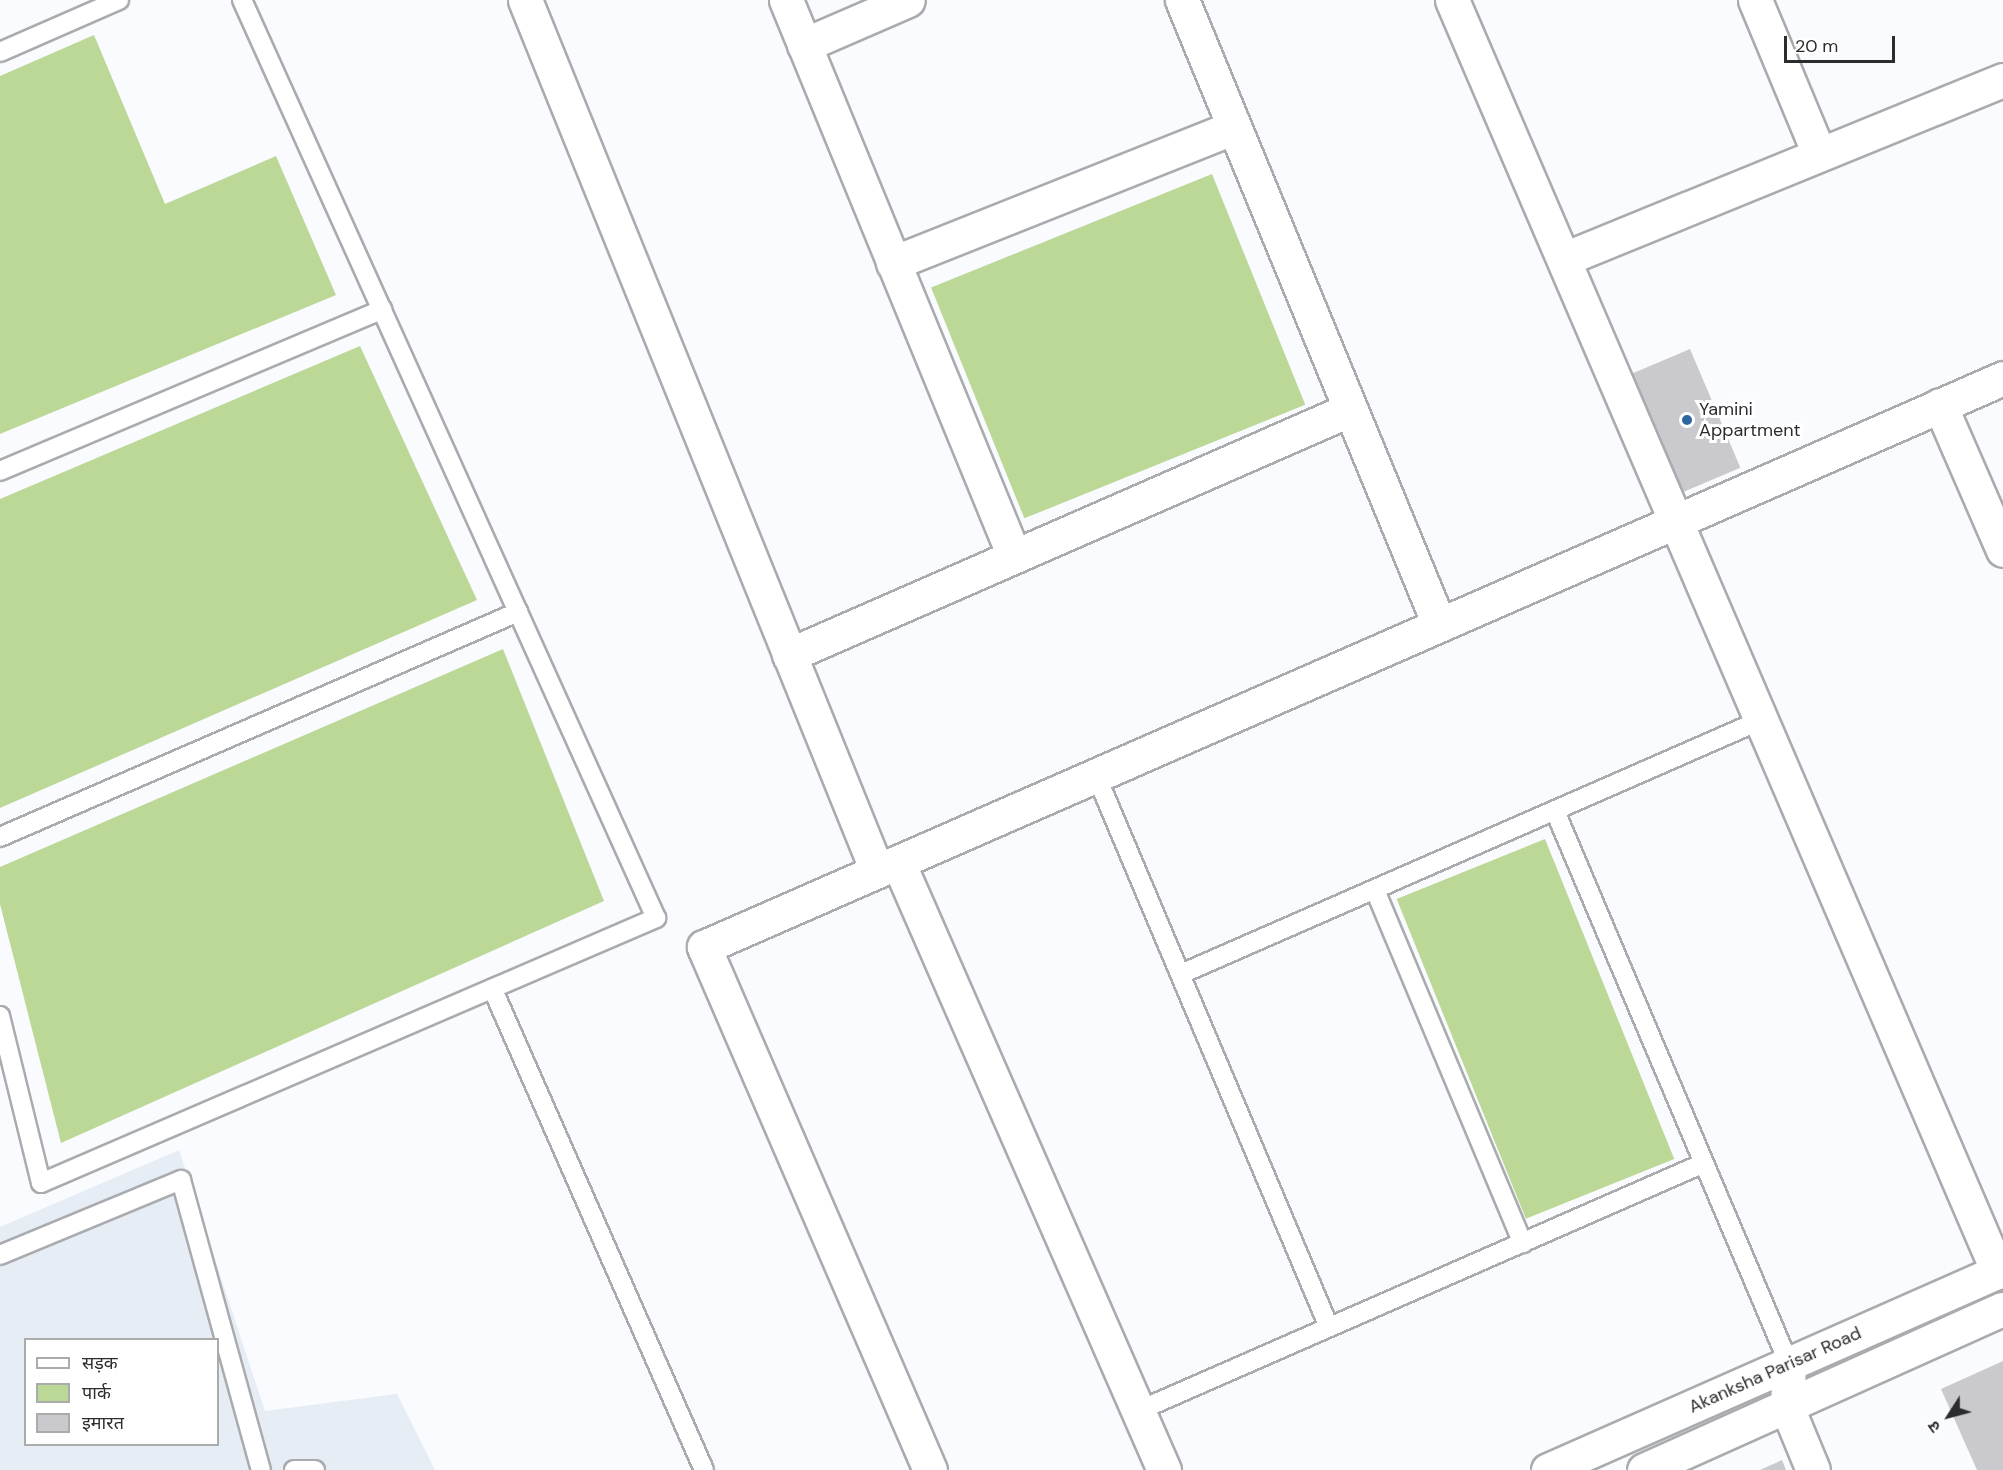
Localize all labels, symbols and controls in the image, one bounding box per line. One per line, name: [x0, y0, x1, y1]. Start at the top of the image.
scale bar: [1787, 24, 1898, 62]
text: 20 m: [1795, 34, 1838, 58]
place label: Yamini Appartment: [1699, 399, 1801, 442]
marker: Yamini Appartment: [1680, 413, 1694, 427]
street label: Akanksha Parisar Road: [1685, 1322, 1865, 1418]
legend: [24, 1338, 219, 1446]
text: सड़क: [82, 1351, 118, 1375]
text: पार्क: [82, 1381, 111, 1405]
north arrow: [1919, 1386, 1979, 1446]
text: इमारत: [82, 1411, 124, 1435]
text: उ: [1923, 1417, 1945, 1437]

